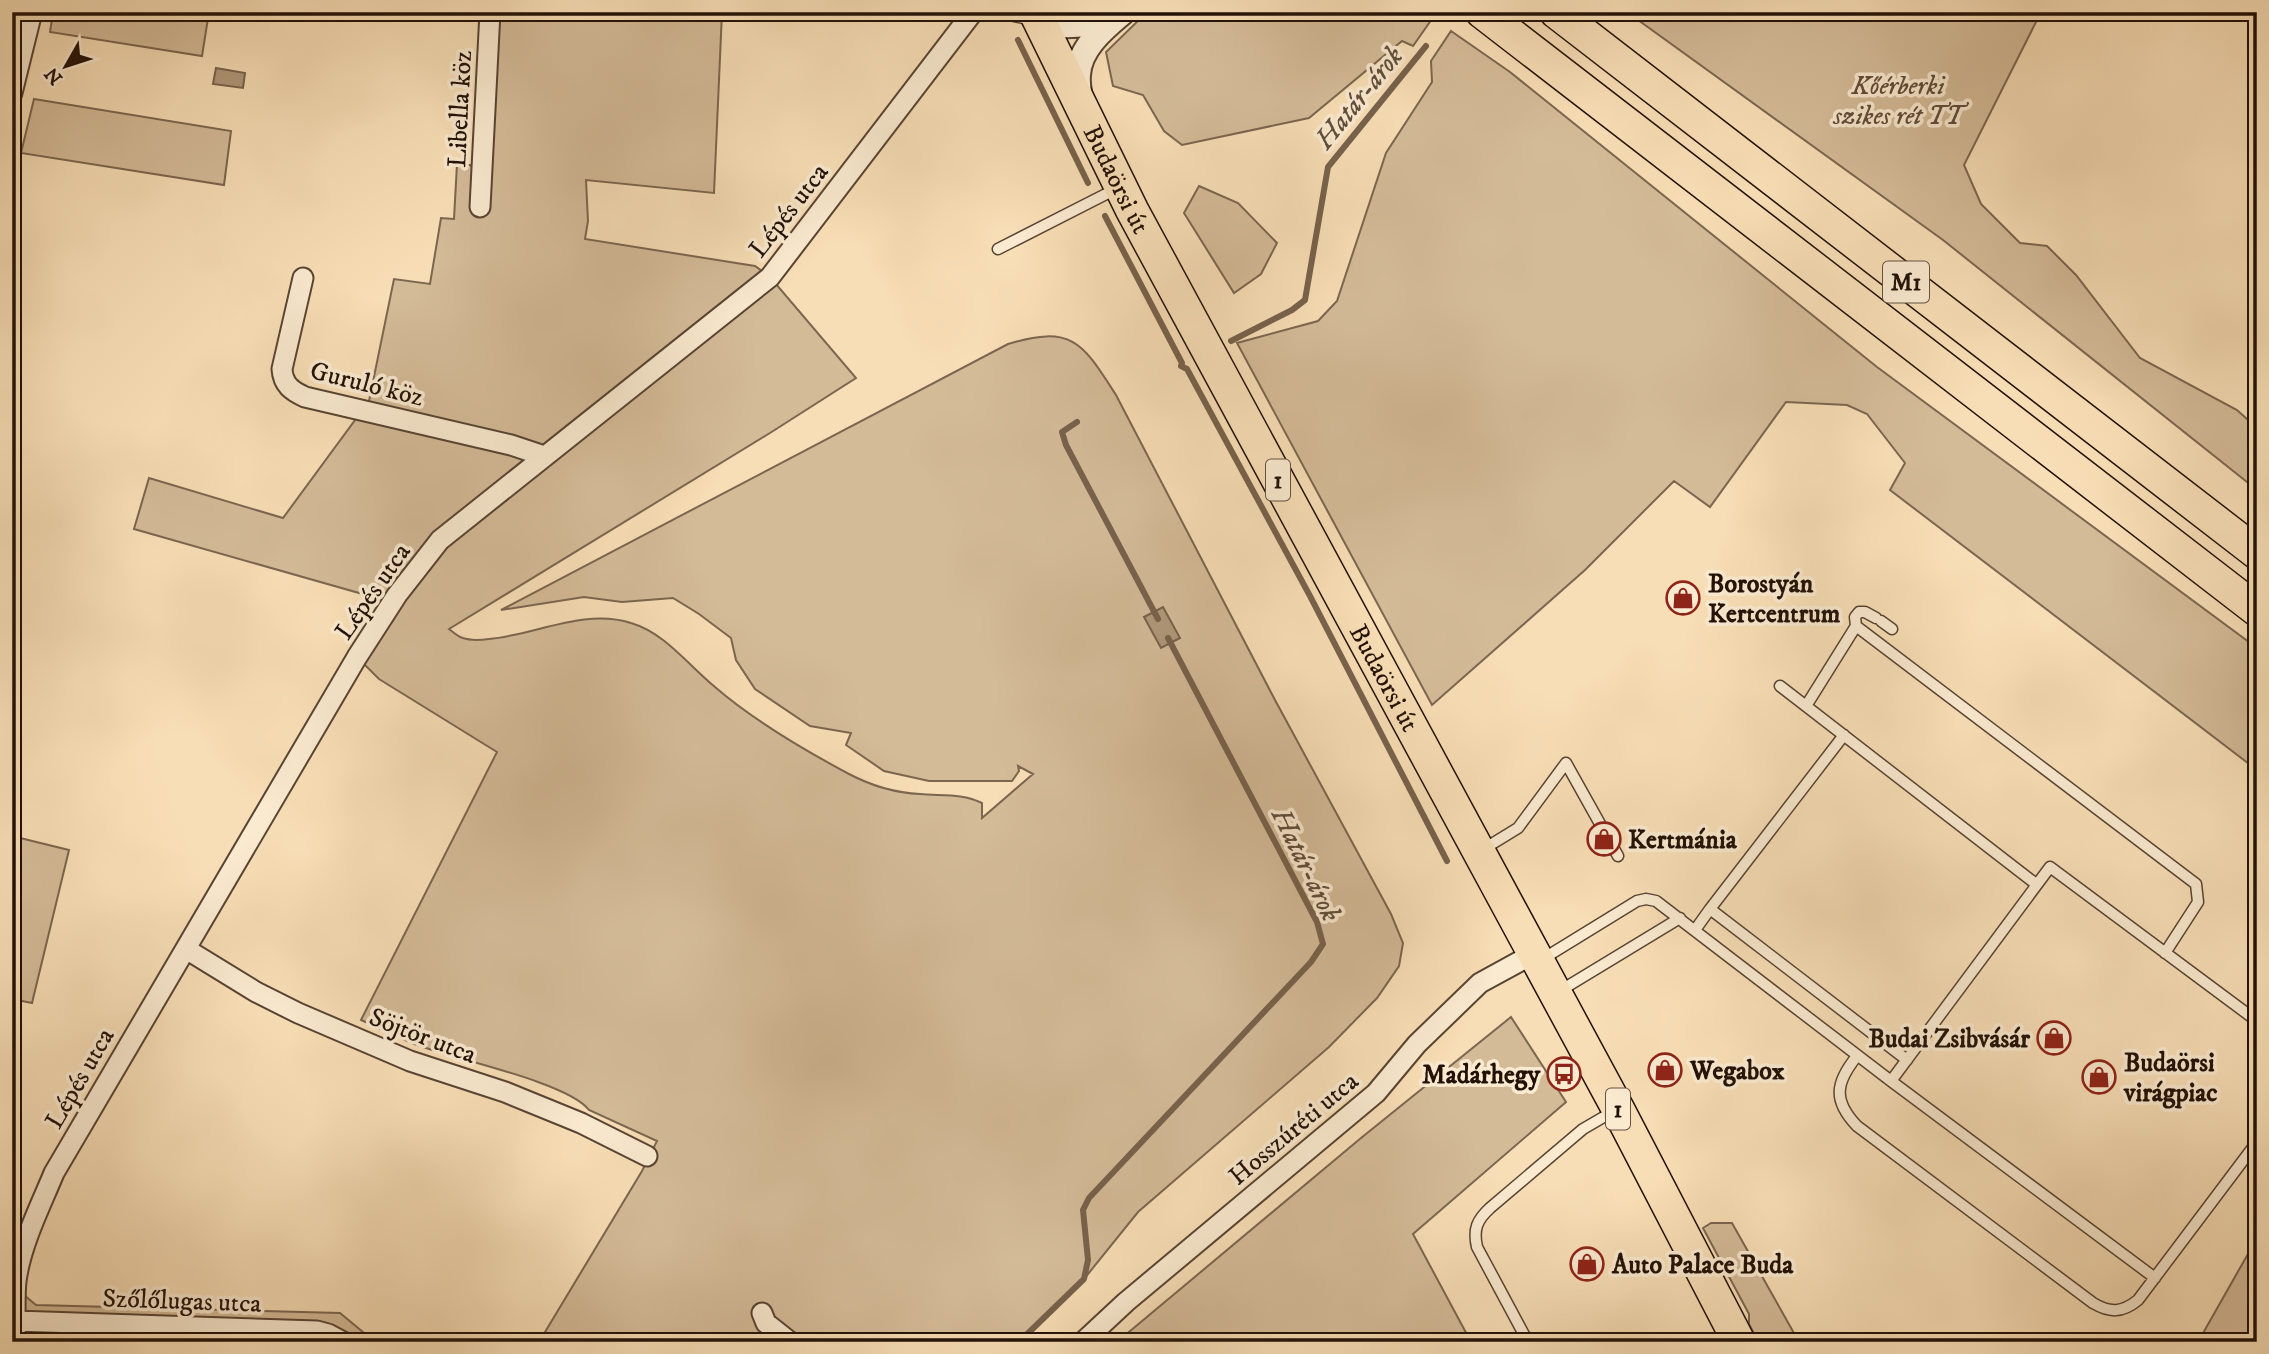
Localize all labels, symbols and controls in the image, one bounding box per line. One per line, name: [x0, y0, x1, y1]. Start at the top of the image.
north arrow: [32, 32, 102, 102]
water label: Határ-árok: [1306, 39, 1411, 157]
street label: Libella köz: [441, 50, 480, 168]
text: N: [40, 62, 68, 89]
park label: Kőérberki szikes rét TT: [1833, 70, 1969, 133]
street label: Budaörsi út: [1075, 120, 1157, 240]
street label: Lépés utca: [742, 157, 836, 265]
road number: M1: [1883, 262, 1929, 302]
street label: Guruló köz: [307, 354, 427, 414]
road number: 1: [1266, 460, 1290, 500]
street label: Lépés utca: [328, 537, 418, 647]
place label: Borostyán Kertcentrum: [1708, 568, 1841, 631]
shop icon: Borostyán Kertcentrum: [1664, 579, 1702, 617]
street label: Budaörsi út: [1341, 619, 1426, 738]
water label: Határ-árok: [1263, 801, 1348, 927]
shop icon: Kertmánia: [1585, 820, 1623, 858]
place label: Kertmánia: [1628, 824, 1738, 857]
street label: Söjtör utca: [364, 1001, 481, 1072]
shop icon: Budai Zsibvásár: [2035, 1019, 2073, 1057]
street label: Lépés utca: [38, 1023, 122, 1135]
place label: Budai Zsibvásár: [1869, 1023, 2030, 1056]
place label: Budaörsi virágpiac: [2123, 1047, 2218, 1110]
shop icon: Wegabox: [1646, 1051, 1684, 1089]
bus stop icon: Madárhegy: [1545, 1055, 1583, 1093]
place label: Wegabox: [1689, 1055, 1785, 1088]
shop icon: Budaörsi virágpiac: [2080, 1058, 2118, 1096]
place label: Madárhegy: [1422, 1059, 1541, 1092]
street label: Hosszúréti utca: [1222, 1065, 1366, 1193]
road number: 1: [1606, 1088, 1630, 1129]
shop icon: Auto Palace Buda: [1568, 1245, 1606, 1283]
place label: Auto Palace Buda: [1611, 1249, 1794, 1282]
street label: Szőlőlugas utca: [102, 1282, 262, 1321]

